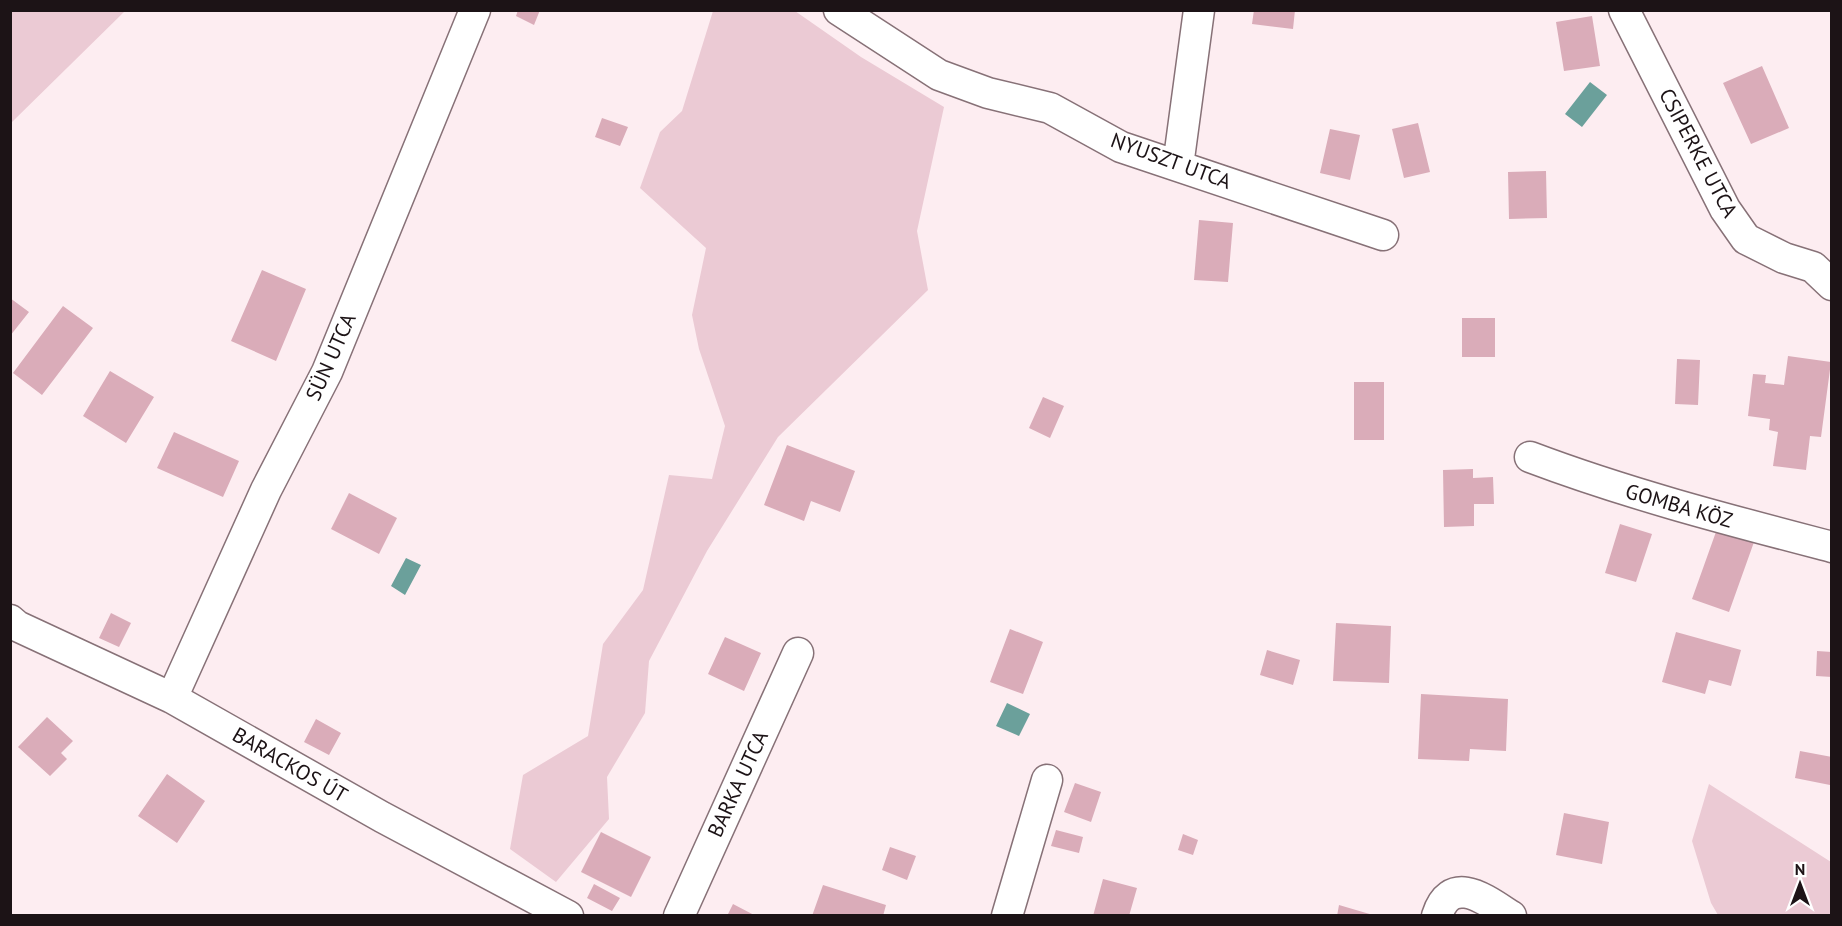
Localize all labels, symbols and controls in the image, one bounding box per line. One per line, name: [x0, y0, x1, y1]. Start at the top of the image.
street label: CSIPERKE UTCA: [1653, 84, 1744, 223]
street label: NYUSZT UTCA: [1107, 126, 1236, 195]
street label: SÜN UTCA: [299, 308, 362, 405]
street label: GOMBA KÖZ: [1622, 477, 1736, 534]
street label: BARACKOS ÚT: [228, 721, 353, 809]
street label: BARKA UTCA: [701, 726, 774, 841]
north arrow: [1770, 854, 1830, 914]
text: N: [1795, 859, 1805, 879]

